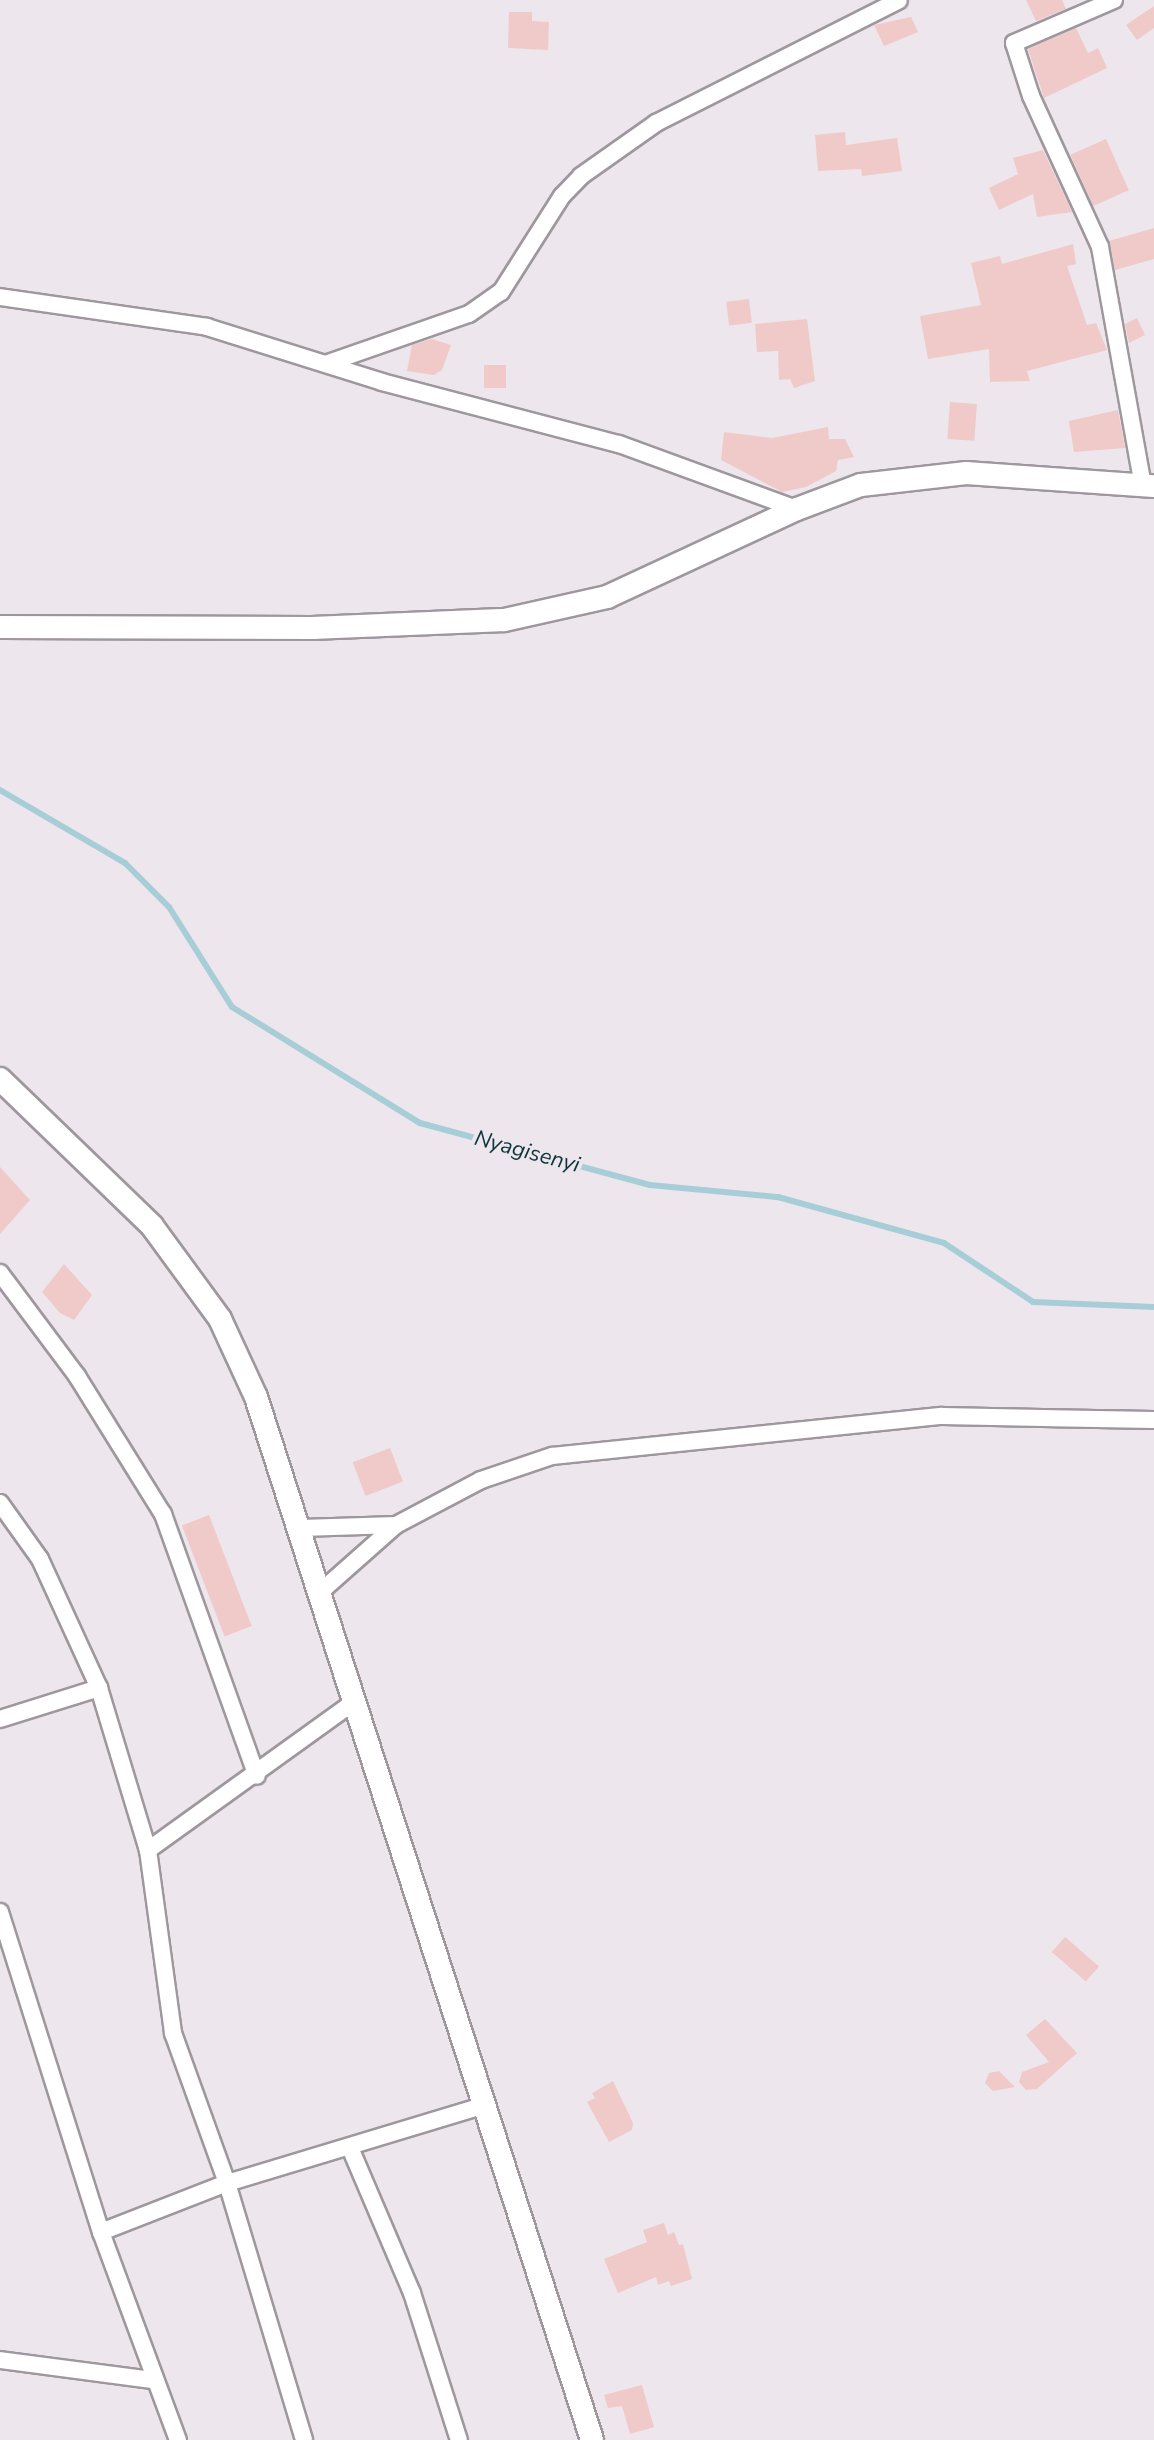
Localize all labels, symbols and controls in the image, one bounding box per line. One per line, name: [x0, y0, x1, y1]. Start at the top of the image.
water label: Nyagisenyi: [471, 1125, 583, 1179]

